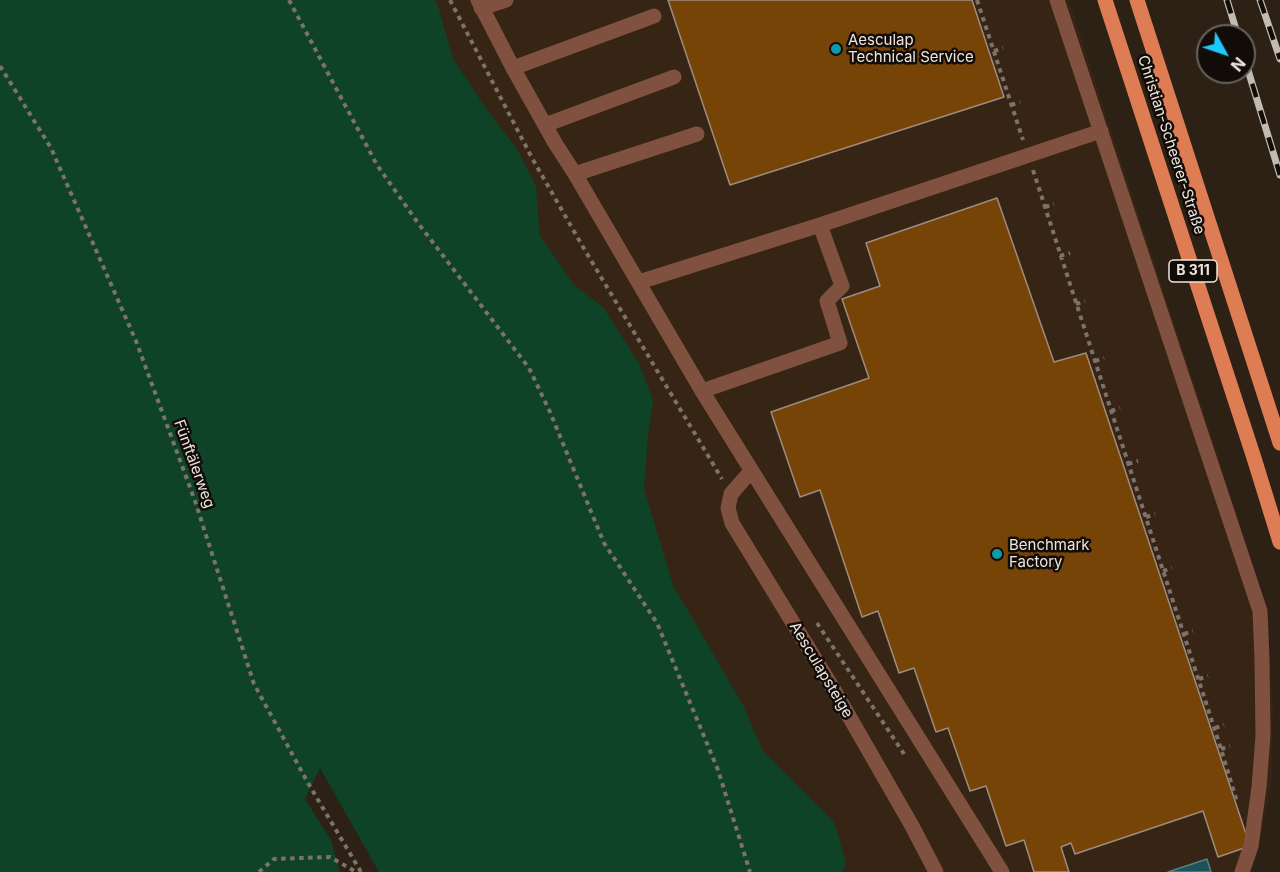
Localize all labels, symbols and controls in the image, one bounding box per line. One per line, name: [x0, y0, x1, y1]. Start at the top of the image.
north arrow: [1196, 24, 1256, 84]
place label: Aesculap Technical Service: [848, 31, 974, 66]
marker: Aesculap Technical Service: [829, 42, 843, 56]
street label: Christian-Scheerer-Straße: [1134, 53, 1208, 237]
text: N: [1227, 53, 1250, 75]
road number: B 311: [1169, 260, 1217, 282]
street label: Fünftälerweg: [170, 417, 218, 511]
place label: Benchmark Factory: [1009, 536, 1090, 571]
marker: Benchmark Factory: [990, 547, 1004, 561]
street label: Aesculapsteige: [785, 619, 857, 721]

